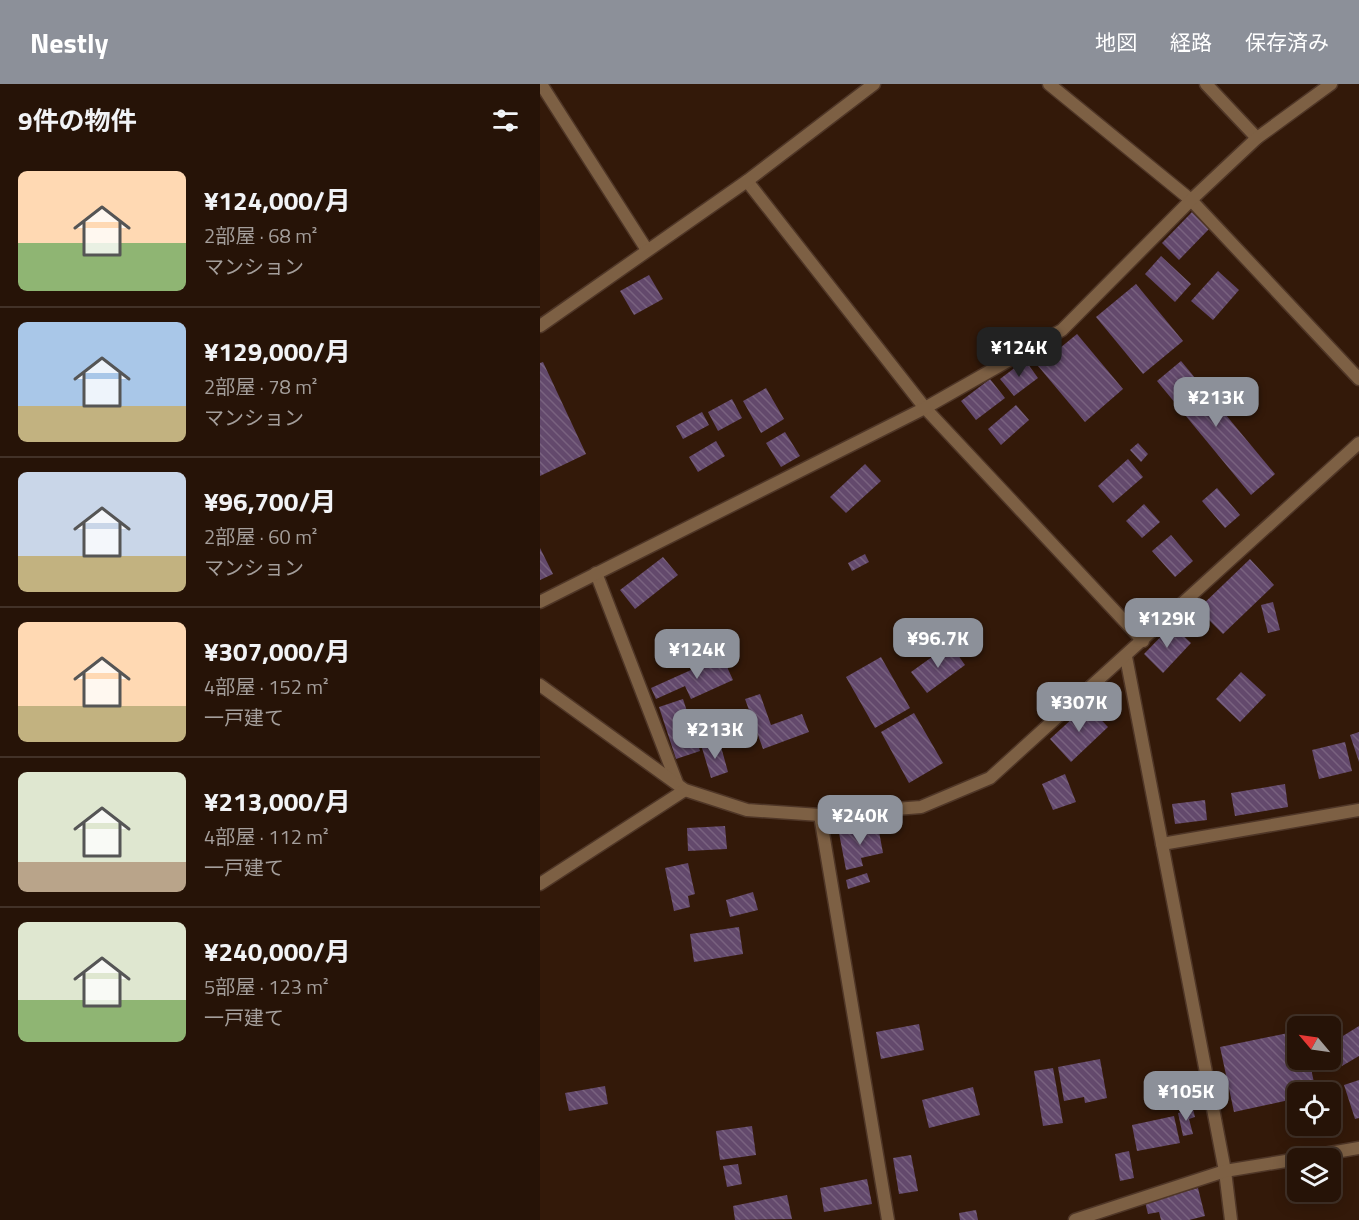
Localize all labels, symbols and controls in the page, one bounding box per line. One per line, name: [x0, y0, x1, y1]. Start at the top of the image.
text: Nestly: [30, 21, 108, 64]
text: 地図: [1095, 26, 1137, 58]
text: 経路: [1170, 26, 1212, 58]
text: 保存済み: [1245, 26, 1329, 58]
text: 9件の物件: [18, 101, 137, 140]
icon: filters: [489, 104, 522, 137]
text: ¥124,000/月: [204, 181, 351, 220]
icon: home: [66, 195, 138, 267]
text: 2部屋 · 68 m²: [204, 220, 317, 251]
text: マンション: [204, 251, 304, 282]
pin: ¥124K: [977, 327, 1061, 378]
text: ¥124K: [991, 331, 1047, 362]
text: ¥129,000/月: [204, 332, 351, 371]
icon: home: [66, 346, 138, 418]
text: 2部屋 · 78 m²: [204, 371, 317, 402]
pin: ¥213K: [1174, 377, 1258, 428]
text: ¥213K: [1188, 381, 1244, 412]
text: マンション: [204, 402, 304, 433]
text: ¥96,700/月: [204, 482, 336, 521]
icon: home: [66, 496, 138, 568]
text: 2部屋 · 60 m²: [204, 521, 317, 552]
text: マンション: [204, 552, 304, 583]
pin: ¥129K: [1125, 598, 1209, 649]
text: ¥129K: [1139, 602, 1195, 633]
pin: ¥96.7K: [889, 618, 987, 669]
text: ¥96.7K: [907, 622, 969, 653]
pin: ¥124K: [655, 629, 739, 680]
text: ¥307,000/月: [204, 632, 351, 671]
text: ¥124K: [669, 633, 725, 664]
icon: home: [66, 646, 138, 718]
text: 4部屋 · 152 m²: [204, 671, 329, 702]
pin: ¥307K: [1037, 682, 1121, 733]
text: ¥307K: [1051, 686, 1107, 717]
text: 一戸建て: [204, 702, 284, 733]
pin: ¥213K: [673, 709, 757, 760]
text: ¥213K: [687, 713, 743, 744]
text: ¥213,000/月: [204, 782, 351, 821]
pin: ¥240K: [818, 795, 902, 846]
icon: home: [66, 796, 138, 868]
text: ¥240K: [832, 799, 888, 830]
text: 4部屋 · 112 m²: [204, 821, 329, 852]
text: 一戸建て: [204, 852, 284, 883]
text: ¥240,000/月: [204, 932, 351, 971]
icon: home: [66, 946, 138, 1018]
text: 5部屋 · 123 m²: [204, 971, 329, 1002]
text: 一戸建て: [204, 1002, 284, 1033]
north arrow: [1287, 1016, 1341, 1070]
map controls: [1287, 1016, 1341, 1202]
pin: ¥105K: [1144, 1071, 1228, 1122]
text: ¥105K: [1158, 1075, 1214, 1106]
button: locate: [1287, 1082, 1341, 1136]
button: layers: [1287, 1148, 1341, 1202]

